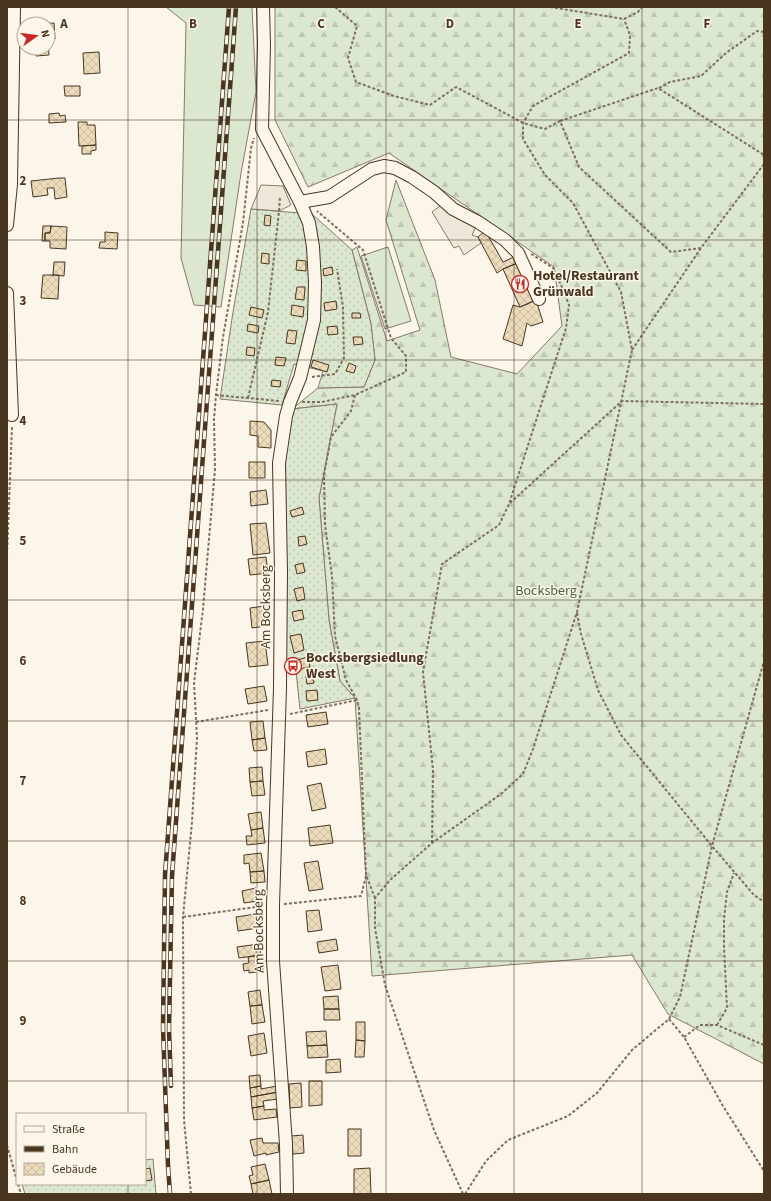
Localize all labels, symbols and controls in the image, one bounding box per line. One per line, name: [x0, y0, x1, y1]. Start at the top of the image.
text: A: [59, 15, 68, 33]
text: B: [189, 15, 197, 33]
text: C: [317, 15, 325, 33]
text: D: [446, 15, 454, 33]
text: E: [574, 15, 582, 33]
text: F: [704, 15, 711, 33]
north arrow: [16, 16, 56, 56]
text: N: [37, 28, 53, 39]
text: 2: [20, 172, 27, 190]
place label: Hotel/Restaurant Grünwald: [533, 266, 640, 302]
restaurant icon: Hotel/Restaurant Grünwald: [510, 274, 530, 294]
text: 3: [20, 292, 27, 310]
text: 4: [20, 412, 27, 430]
text: 5: [20, 532, 27, 550]
street label: Am Bocksberg: [256, 565, 276, 649]
park label: Bocksberg: [515, 581, 577, 601]
place label: Bocksbergsiedlung West: [306, 648, 424, 684]
text: 6: [20, 652, 27, 670]
bus stop icon: Bocksbergsiedlung West: [283, 656, 303, 676]
text: 7: [20, 772, 27, 790]
street label: Am Bocksberg: [248, 889, 270, 973]
text: 8: [20, 892, 27, 910]
text: 9: [20, 1012, 27, 1030]
legend: [16, 1113, 146, 1185]
text: Straße: [52, 1121, 85, 1138]
text: Bahn: [52, 1141, 78, 1158]
text: Gebäude: [52, 1161, 97, 1178]

